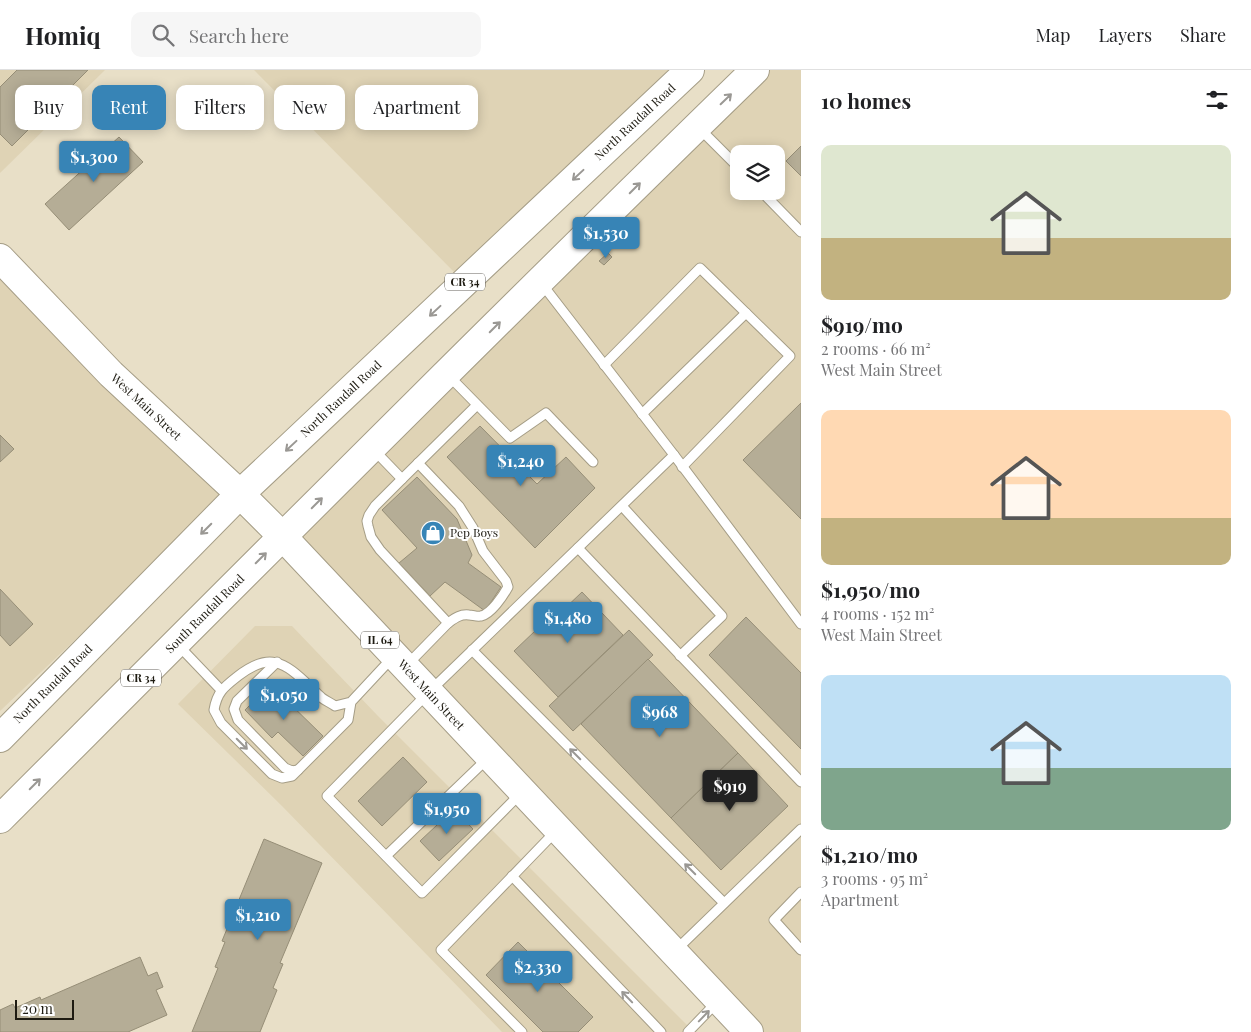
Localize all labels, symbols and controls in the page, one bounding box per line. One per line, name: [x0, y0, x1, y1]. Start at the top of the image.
search box: [131, 12, 481, 57]
text: Homiq: [25, 19, 101, 51]
icon: search: [149, 21, 177, 49]
text: Search here: [189, 22, 289, 48]
text: Map: [1035, 23, 1070, 47]
text: Layers: [1098, 23, 1152, 47]
text: Share: [1180, 23, 1226, 47]
street label: North Randall Road: [590, 79, 678, 163]
chip: Buy: [15, 85, 82, 130]
chip: Rent: [92, 85, 166, 130]
chip: Filters: [176, 85, 264, 130]
chip: New: [274, 85, 345, 130]
chip: Apartment: [355, 85, 478, 130]
text: 10 homes: [821, 86, 911, 114]
icon: filters: [1203, 86, 1231, 114]
one-way arrow: [719, 93, 732, 105]
pin: $1,300: [53, 140, 135, 183]
map controls: [730, 145, 785, 200]
button: layers: [730, 145, 785, 200]
text: $1,300: [70, 146, 118, 167]
one-way arrow: [572, 169, 585, 181]
icon: home: [981, 178, 1071, 268]
one-way arrow: [629, 181, 641, 194]
pin: $1,530: [565, 216, 647, 259]
text: $1,530: [584, 222, 628, 243]
road number: CR 34: [445, 273, 485, 290]
one-way arrow: [428, 305, 441, 317]
text: $919/mo: [821, 310, 903, 338]
one-way arrow: [488, 321, 500, 333]
text: 2 rooms · 66 m²: [821, 338, 931, 359]
street label: North Randall Road: [296, 356, 384, 440]
text: West Main Street: [821, 359, 942, 380]
street label: West Main Street: [107, 369, 186, 444]
one-way arrow: [284, 440, 297, 452]
icon: home: [981, 443, 1071, 533]
pin: $1,240: [480, 444, 562, 487]
text: $1,240: [498, 450, 544, 471]
one-way arrow: [311, 497, 323, 509]
shop icon: Pep Boys: [420, 520, 446, 546]
one-way arrow: [200, 523, 212, 535]
place label: Pep Boys: [450, 524, 498, 540]
one-way arrow: [255, 552, 267, 565]
street label: South Randall Road: [161, 570, 247, 656]
text: $1,950/mo: [821, 575, 920, 603]
pin: $1,480: [527, 602, 609, 644]
text: 4 rooms · 152 m²: [821, 603, 934, 624]
text: $1,480: [544, 607, 592, 628]
text: West Main Street: [821, 624, 942, 645]
road number: IL 64: [361, 632, 399, 648]
street label: North Randall Road: [9, 640, 95, 726]
street label: West Main Street: [394, 655, 469, 734]
road number: CR 34: [121, 670, 161, 686]
pin: $1,050: [243, 678, 325, 721]
text: $1,050: [260, 684, 308, 705]
pin: $968: [630, 696, 690, 738]
text: $968: [642, 701, 678, 722]
icon: home: [981, 708, 1071, 798]
one-way arrow: [236, 737, 248, 750]
one-way arrow: [570, 748, 582, 760]
pin: $919: [700, 770, 760, 812]
text: $919: [713, 775, 747, 796]
one-way arrow: [28, 779, 40, 791]
pin: $1,950: [406, 792, 488, 835]
text: $1,950: [424, 798, 470, 819]
text: $1,210/mo: [821, 840, 918, 868]
one-way arrow: [684, 863, 696, 875]
text: 3 rooms · 95 m²: [821, 868, 928, 889]
text: Apartment: [821, 889, 899, 910]
pin: $1,210: [217, 898, 299, 941]
text: $1,210: [236, 904, 280, 925]
pin: $2,330: [497, 950, 579, 993]
text: $2,330: [514, 956, 562, 977]
one-way arrow: [621, 990, 633, 1003]
scale bar: [15, 997, 74, 1020]
text: 20 m: [22, 999, 53, 1018]
one-way arrow: [698, 1010, 710, 1022]

